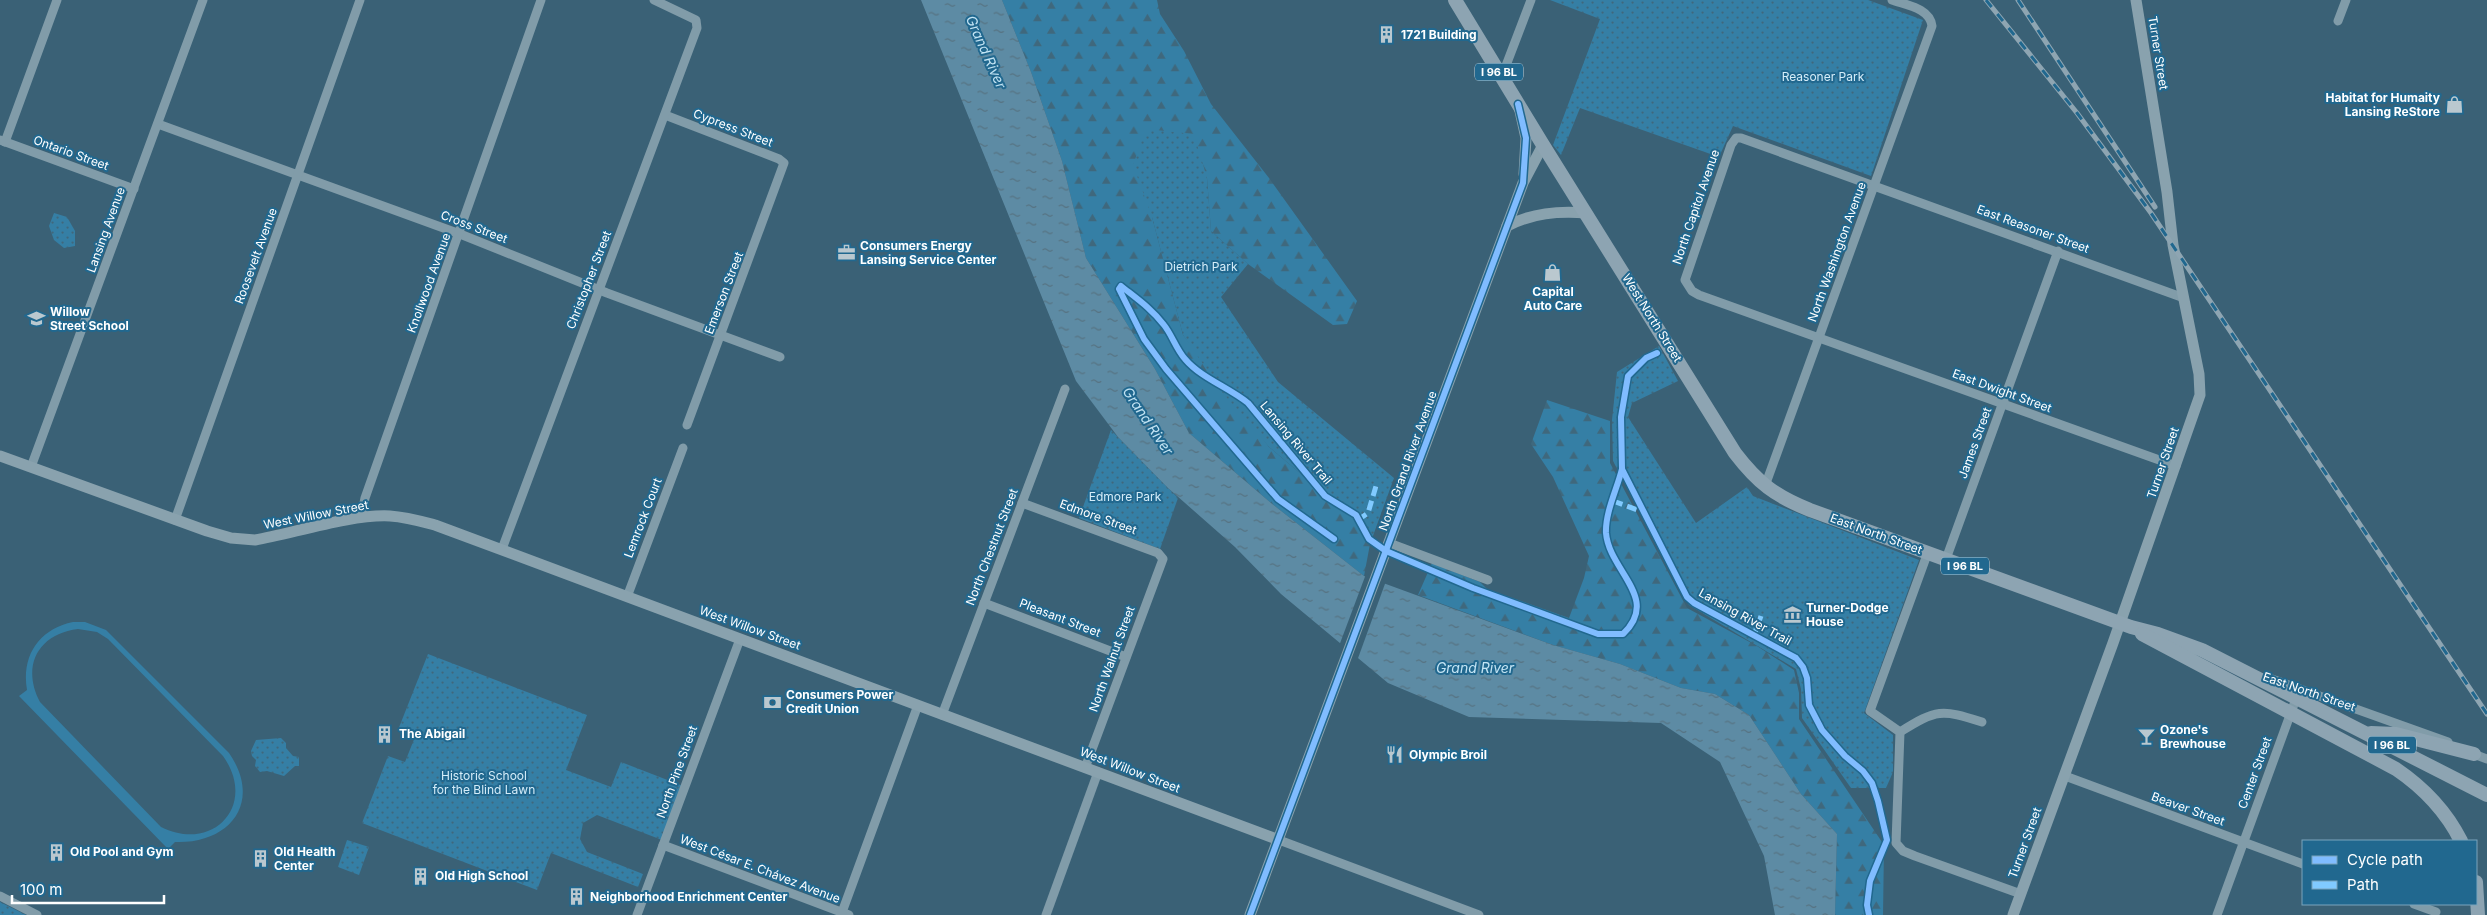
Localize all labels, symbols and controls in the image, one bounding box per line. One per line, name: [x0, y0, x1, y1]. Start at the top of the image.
water label: Grand River: [963, 13, 1010, 92]
street label: Turner Street: [2145, 15, 2172, 91]
building icon: 1721 Building: [1377, 25, 1397, 45]
place label: 1721 Building: [1401, 27, 1477, 42]
road number: I 96 BL: [1475, 64, 1523, 80]
park label: Reasoner Park: [1782, 69, 1865, 84]
place label: Habitat for Humaity Lansing ReStore: [2326, 90, 2441, 119]
shop icon: Habitat for Humaity Lansing ReStore: [2444, 95, 2464, 115]
street label: Cypress Street: [691, 105, 775, 150]
street label: Ontario Street: [31, 132, 111, 173]
street label: North Capitol Avenue: [1669, 147, 1722, 266]
street label: North Washington Avenue: [1804, 180, 1869, 324]
street label: Lansing Avenue: [83, 185, 128, 275]
street label: East Reasoner Street: [1975, 201, 2091, 256]
street label: Roosevelt Avenue: [231, 206, 280, 306]
street label: Cross Street: [439, 207, 510, 246]
street label: Christopher Street: [563, 229, 614, 331]
street label: Knollwood Avenue: [404, 231, 454, 335]
place label: Consumers Energy Lansing Service Center: [860, 238, 997, 267]
office icon: Consumers Energy Lansing Service Center: [836, 243, 856, 263]
street label: Emerson Street: [701, 249, 746, 336]
park label: Dietrich Park: [1164, 259, 1238, 274]
shop icon: Capital Auto Care: [1543, 263, 1563, 283]
street label: West North Street: [1619, 271, 1686, 365]
place label: Capital Auto Care: [1524, 284, 1582, 313]
place label: Willow Street School: [50, 304, 129, 333]
school or university icon: Willow Street School: [26, 309, 46, 329]
street label: East Dwight Street: [1950, 366, 2054, 415]
water label: Grand River: [1119, 384, 1178, 458]
street label: North Grand River Avenue: [1375, 389, 1440, 533]
street label: Lansing River Trail: [1257, 398, 1336, 487]
street label: James Street: [1955, 405, 1994, 480]
street label: Turner Street: [2143, 425, 2182, 501]
street label: Lemrock Court: [620, 476, 665, 560]
street label: North Chestnut Street: [962, 486, 1021, 607]
park label: Edmore Park: [1089, 489, 1162, 504]
street label: Edmore Street: [1058, 496, 1139, 537]
street label: West Willow Street: [262, 497, 370, 532]
street label: East North Street: [1828, 510, 1924, 557]
road number: I 96 BL: [1941, 558, 1989, 574]
street label: Lansing River Trail: [1696, 585, 1794, 648]
street label: Pleasant Street: [1017, 595, 1103, 640]
place label: Turner-Dodge House: [1806, 600, 1889, 629]
street label: West Willow Street: [698, 602, 803, 653]
street label: North Walnut Street: [1085, 604, 1138, 714]
museum icon: Turner-Dodge House: [1782, 605, 1802, 625]
water label: Grand River: [1436, 659, 1515, 676]
street label: East North Street: [2261, 669, 2357, 714]
place label: Consumers Power Credit Union: [786, 687, 894, 716]
bank icon: Consumers Power Credit Union: [762, 692, 782, 712]
place label: Ozone's Brewhouse: [2160, 722, 2226, 751]
building icon: The Abigail: [375, 724, 395, 744]
street label: North Pine Street: [653, 724, 700, 820]
place label: The Abigail: [399, 726, 465, 741]
bar icon: Ozone's Brewhouse: [2136, 727, 2156, 747]
street label: Center Street: [2235, 735, 2274, 811]
road number: I 96 BL: [2368, 736, 2416, 754]
street label: West Willow Street: [1078, 743, 1183, 796]
restaurant icon: Olympic Broil: [1385, 745, 1405, 765]
place label: Olympic Broil: [1409, 747, 1487, 762]
park label: Historic School for the Blind Lawn: [433, 768, 535, 797]
street label: Beaver Street: [2150, 788, 2227, 829]
street label: Turner Street: [2005, 805, 2044, 880]
street label: West César E. Chávez Avenue: [678, 831, 842, 906]
legend: [2302, 840, 2477, 905]
building icon: Old Pool and Gym: [46, 842, 66, 862]
place label: Old Pool and Gym: [70, 844, 173, 859]
place label: Old Health Center: [274, 844, 335, 873]
building icon: Old Health Center: [250, 849, 270, 869]
text: Cycle path: [2347, 850, 2423, 869]
building icon: Old High School: [411, 866, 431, 886]
place label: Old High School: [435, 868, 528, 883]
scale bar: [12, 872, 165, 904]
text: Path: [2347, 875, 2379, 894]
text: 100 m: [20, 880, 62, 899]
building icon: Neighborhood Enrichment Center: [566, 887, 586, 907]
place label: Neighborhood Enrichment Center: [590, 889, 787, 904]

